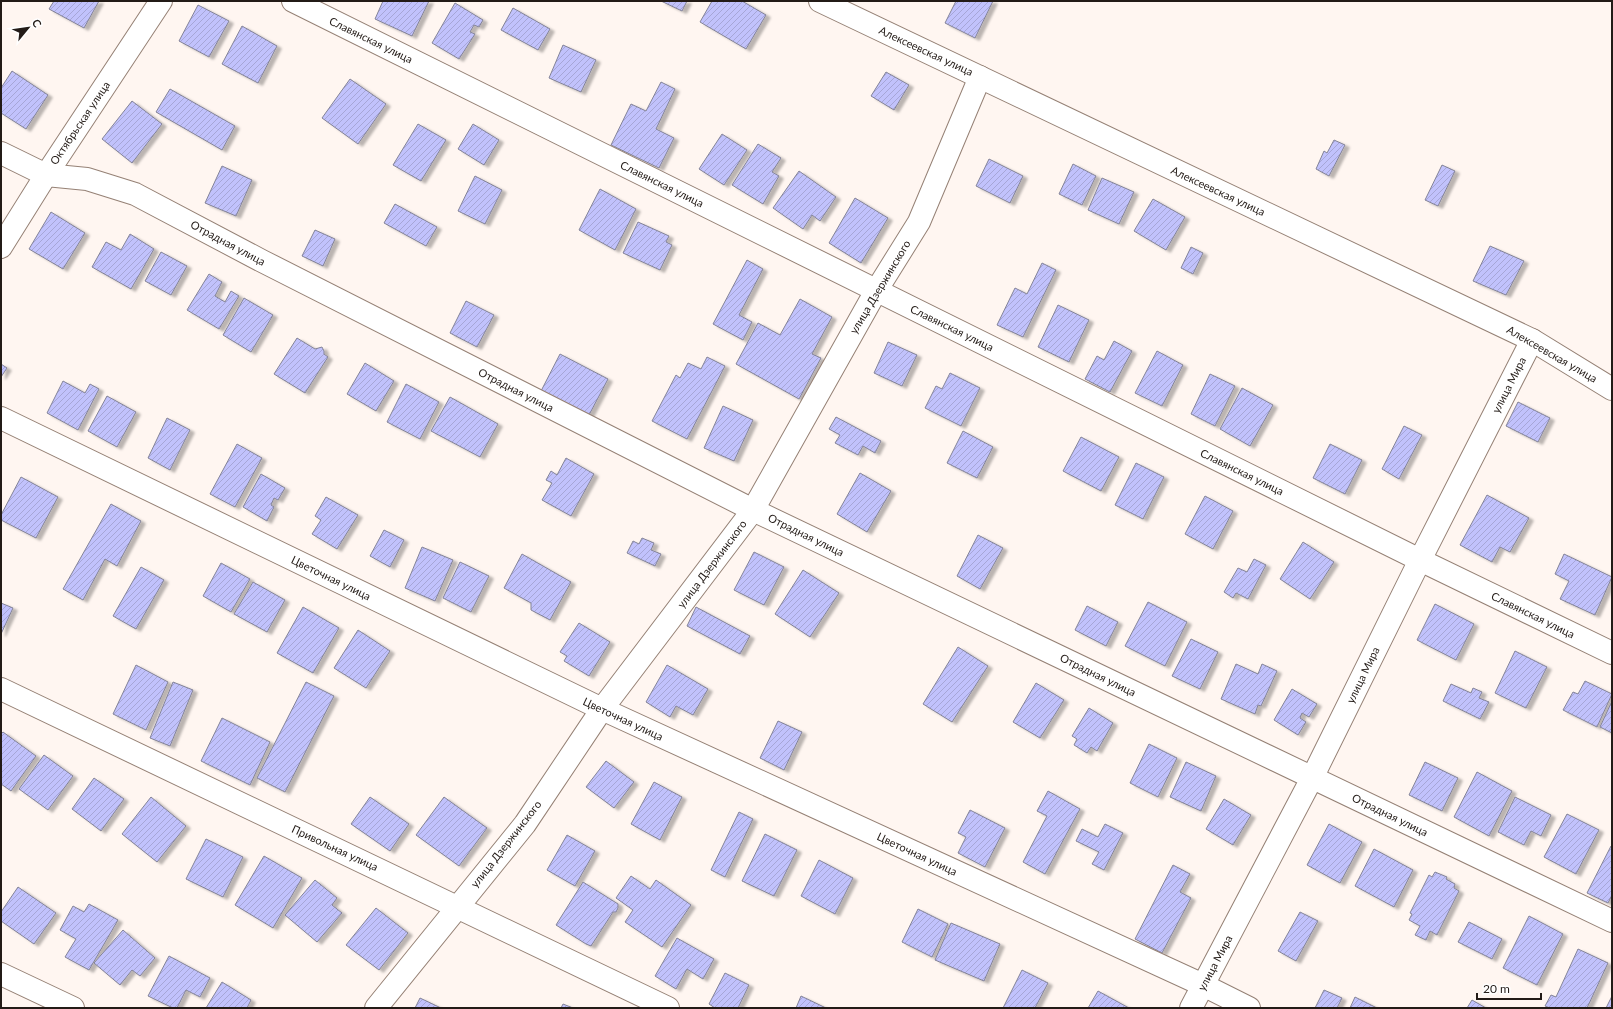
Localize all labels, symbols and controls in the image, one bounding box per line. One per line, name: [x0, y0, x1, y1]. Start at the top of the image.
north arrow: [8, 8, 48, 48]
street label: Славянская улица: [327, 14, 415, 65]
text: С: [30, 17, 45, 30]
street label: Алексеевская улица: [877, 23, 975, 78]
street label: Октябрьская улица: [47, 79, 112, 167]
street label: Славянская улица: [618, 158, 706, 209]
street label: Алексеевская улица: [1169, 163, 1267, 218]
street label: Отрадная улица: [189, 217, 268, 268]
street label: улица Дзержинского: [846, 238, 913, 336]
street label: Славянская улица: [908, 302, 996, 353]
street label: Алексеевская улица: [1505, 322, 1600, 385]
street label: улица Мира: [1489, 355, 1528, 415]
street label: Отрадная улица: [476, 365, 556, 414]
street label: Славянская улица: [1198, 446, 1286, 497]
street label: Отрадная улица: [766, 511, 846, 559]
street label: улица Дзержинского: [674, 517, 749, 610]
street label: Цветочная улица: [289, 553, 373, 602]
street label: Славянская улица: [1489, 589, 1577, 640]
street label: улица Мира: [1343, 645, 1382, 705]
street label: Отрадная улица: [1058, 651, 1138, 699]
street label: Цветочная улица: [581, 694, 665, 743]
street label: Отрадная улица: [1350, 791, 1430, 839]
street label: улица Дзержинского: [468, 798, 544, 890]
street label: Привольная улица: [290, 822, 380, 873]
street label: Цветочная улица: [875, 829, 959, 878]
street label: улица Мира: [1195, 933, 1235, 993]
scale bar: [1477, 975, 1541, 1001]
text: 20 m: [1483, 981, 1510, 996]

